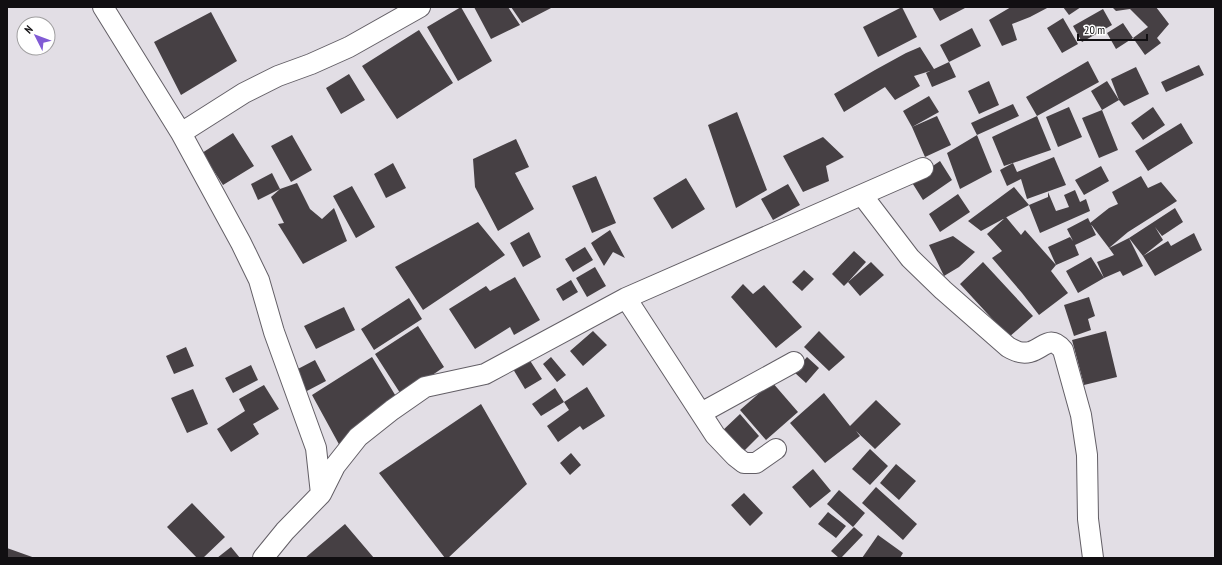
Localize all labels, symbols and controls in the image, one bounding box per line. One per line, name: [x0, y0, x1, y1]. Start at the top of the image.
north arrow: [16, 16, 56, 56]
scale bar: [1078, 16, 1147, 42]
text: N: [21, 22, 36, 36]
text: 20 m: [1084, 22, 1105, 37]

